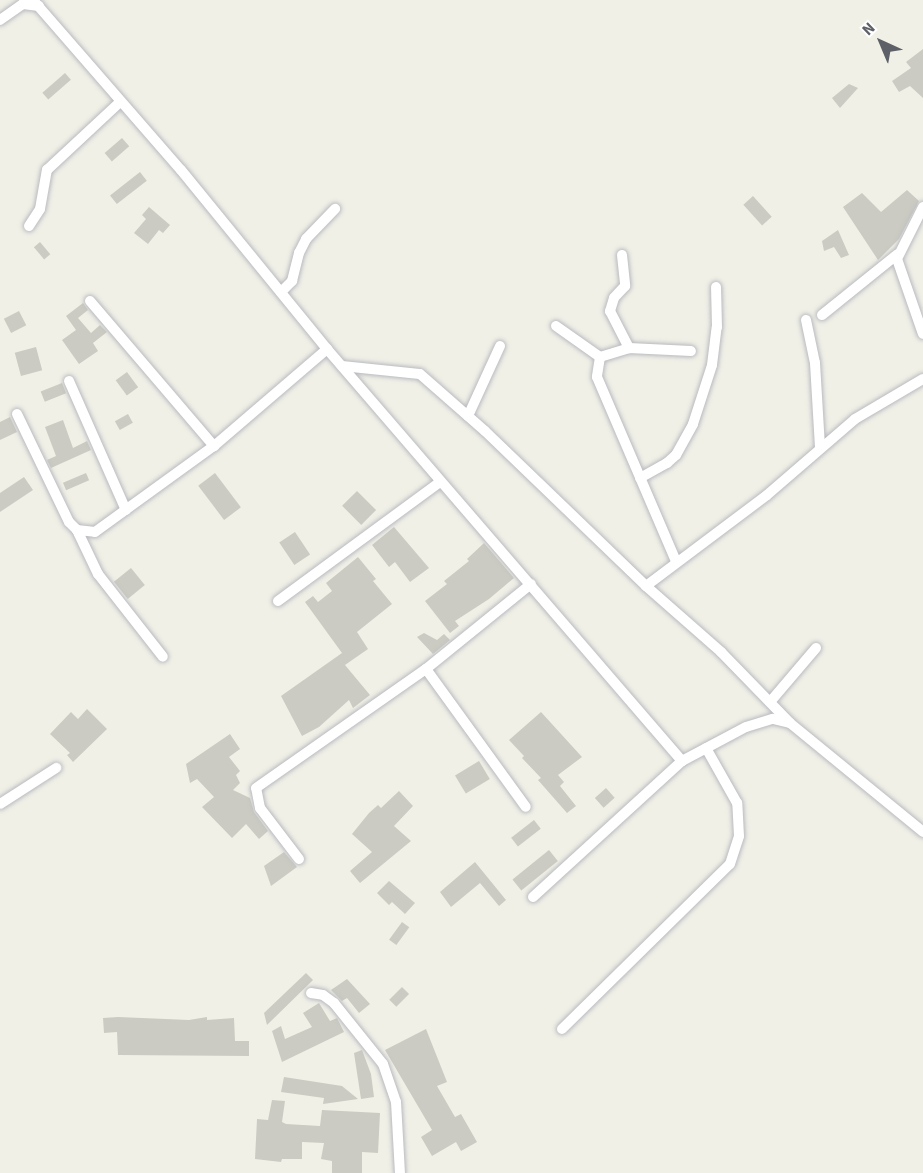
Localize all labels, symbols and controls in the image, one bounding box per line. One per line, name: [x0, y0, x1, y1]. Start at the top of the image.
north arrow: [851, 12, 911, 72]
text: N: [857, 17, 880, 41]

